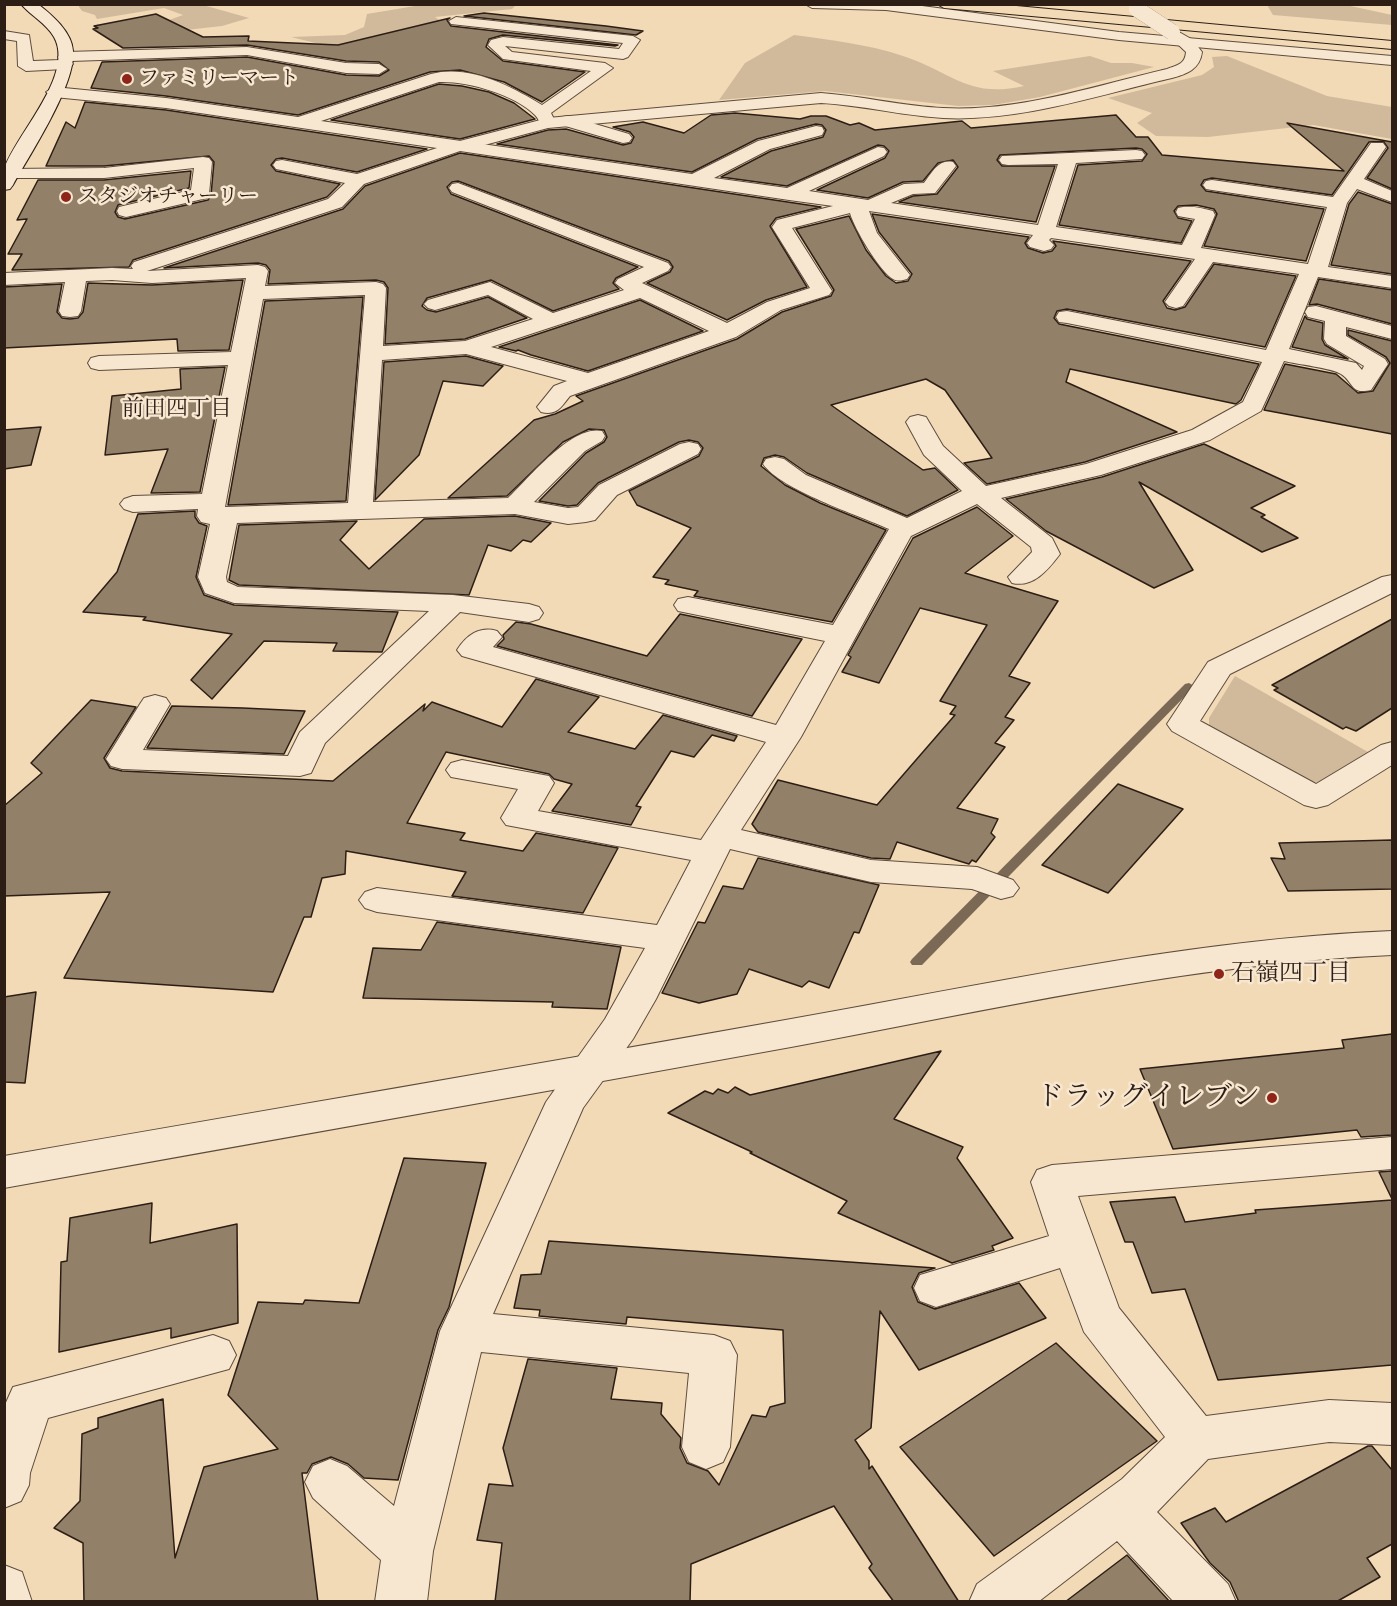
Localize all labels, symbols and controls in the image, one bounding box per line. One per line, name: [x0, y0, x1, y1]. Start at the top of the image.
place label: ファミリーマート: [139, 67, 299, 91]
marker: ファミリーマート: [120, 72, 134, 86]
place label: スタジオチャーリー: [78, 185, 258, 209]
marker: スタジオチャーリー: [59, 190, 73, 204]
district label: 前田四丁目: [122, 397, 232, 423]
place label: 石嶺四丁目: [1231, 960, 1351, 988]
marker: 石嶺四丁目: [1212, 967, 1226, 981]
place label: ドラッグイレブン: [1036, 1081, 1260, 1115]
marker: ドラッグイレブン: [1265, 1091, 1279, 1105]

